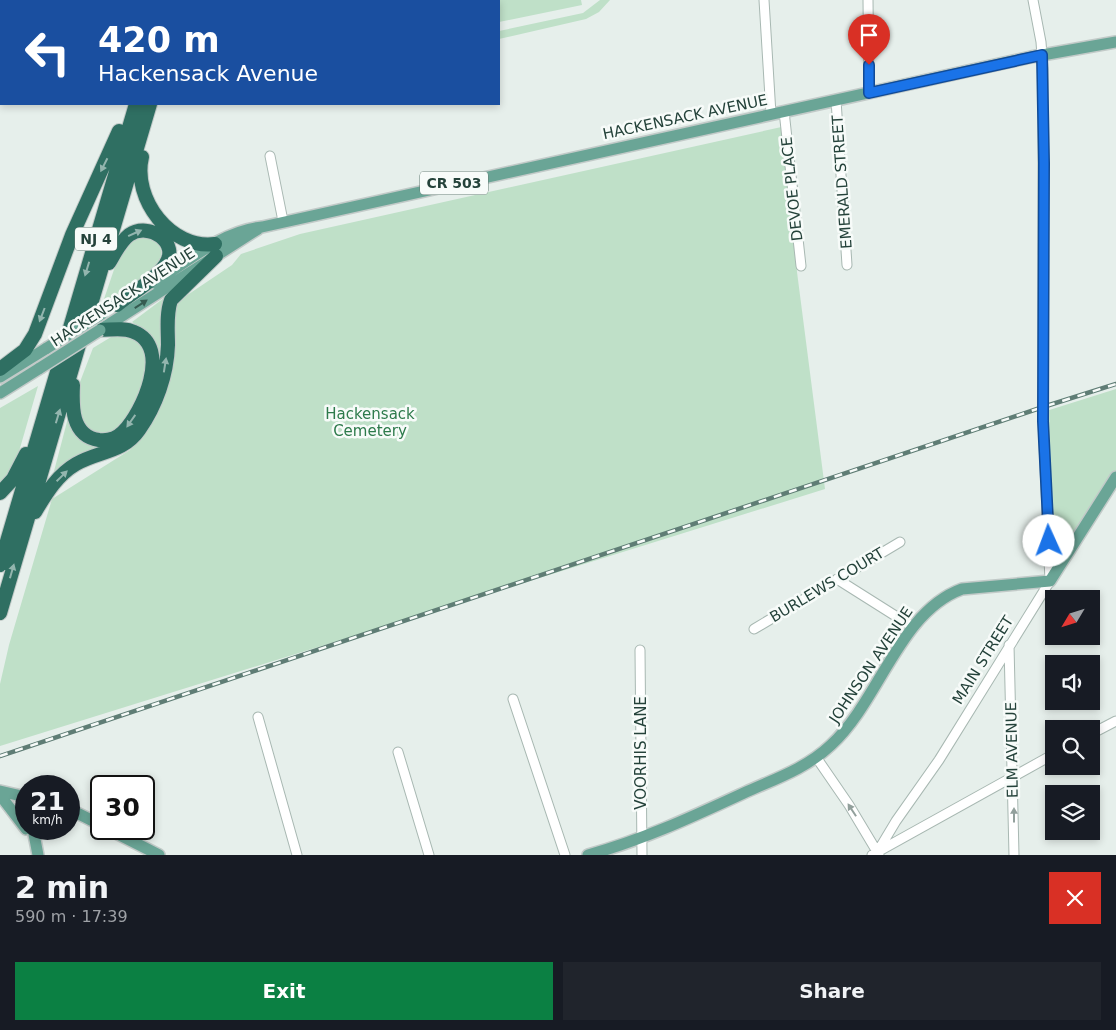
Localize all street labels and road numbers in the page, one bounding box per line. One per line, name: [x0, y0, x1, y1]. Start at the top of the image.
street label: HACKENSACK AVENUE: [601, 91, 769, 143]
street label: EMERALD STREET: [828, 114, 856, 249]
street label: DEVOE PLACE: [778, 136, 806, 242]
road number: CR 503: [420, 172, 488, 194]
road number: NJ 4: [75, 228, 117, 250]
street label: HACKENSACK AVENUE: [48, 244, 198, 350]
street label: BURLEWS COURT: [766, 543, 888, 626]
street label: JOHNSON AVENUE: [825, 603, 917, 728]
street label: MAIN STREET: [949, 612, 1018, 708]
street label: VOORHIS LANE: [632, 696, 650, 810]
street label: ELM AVENUE: [1002, 702, 1022, 798]

